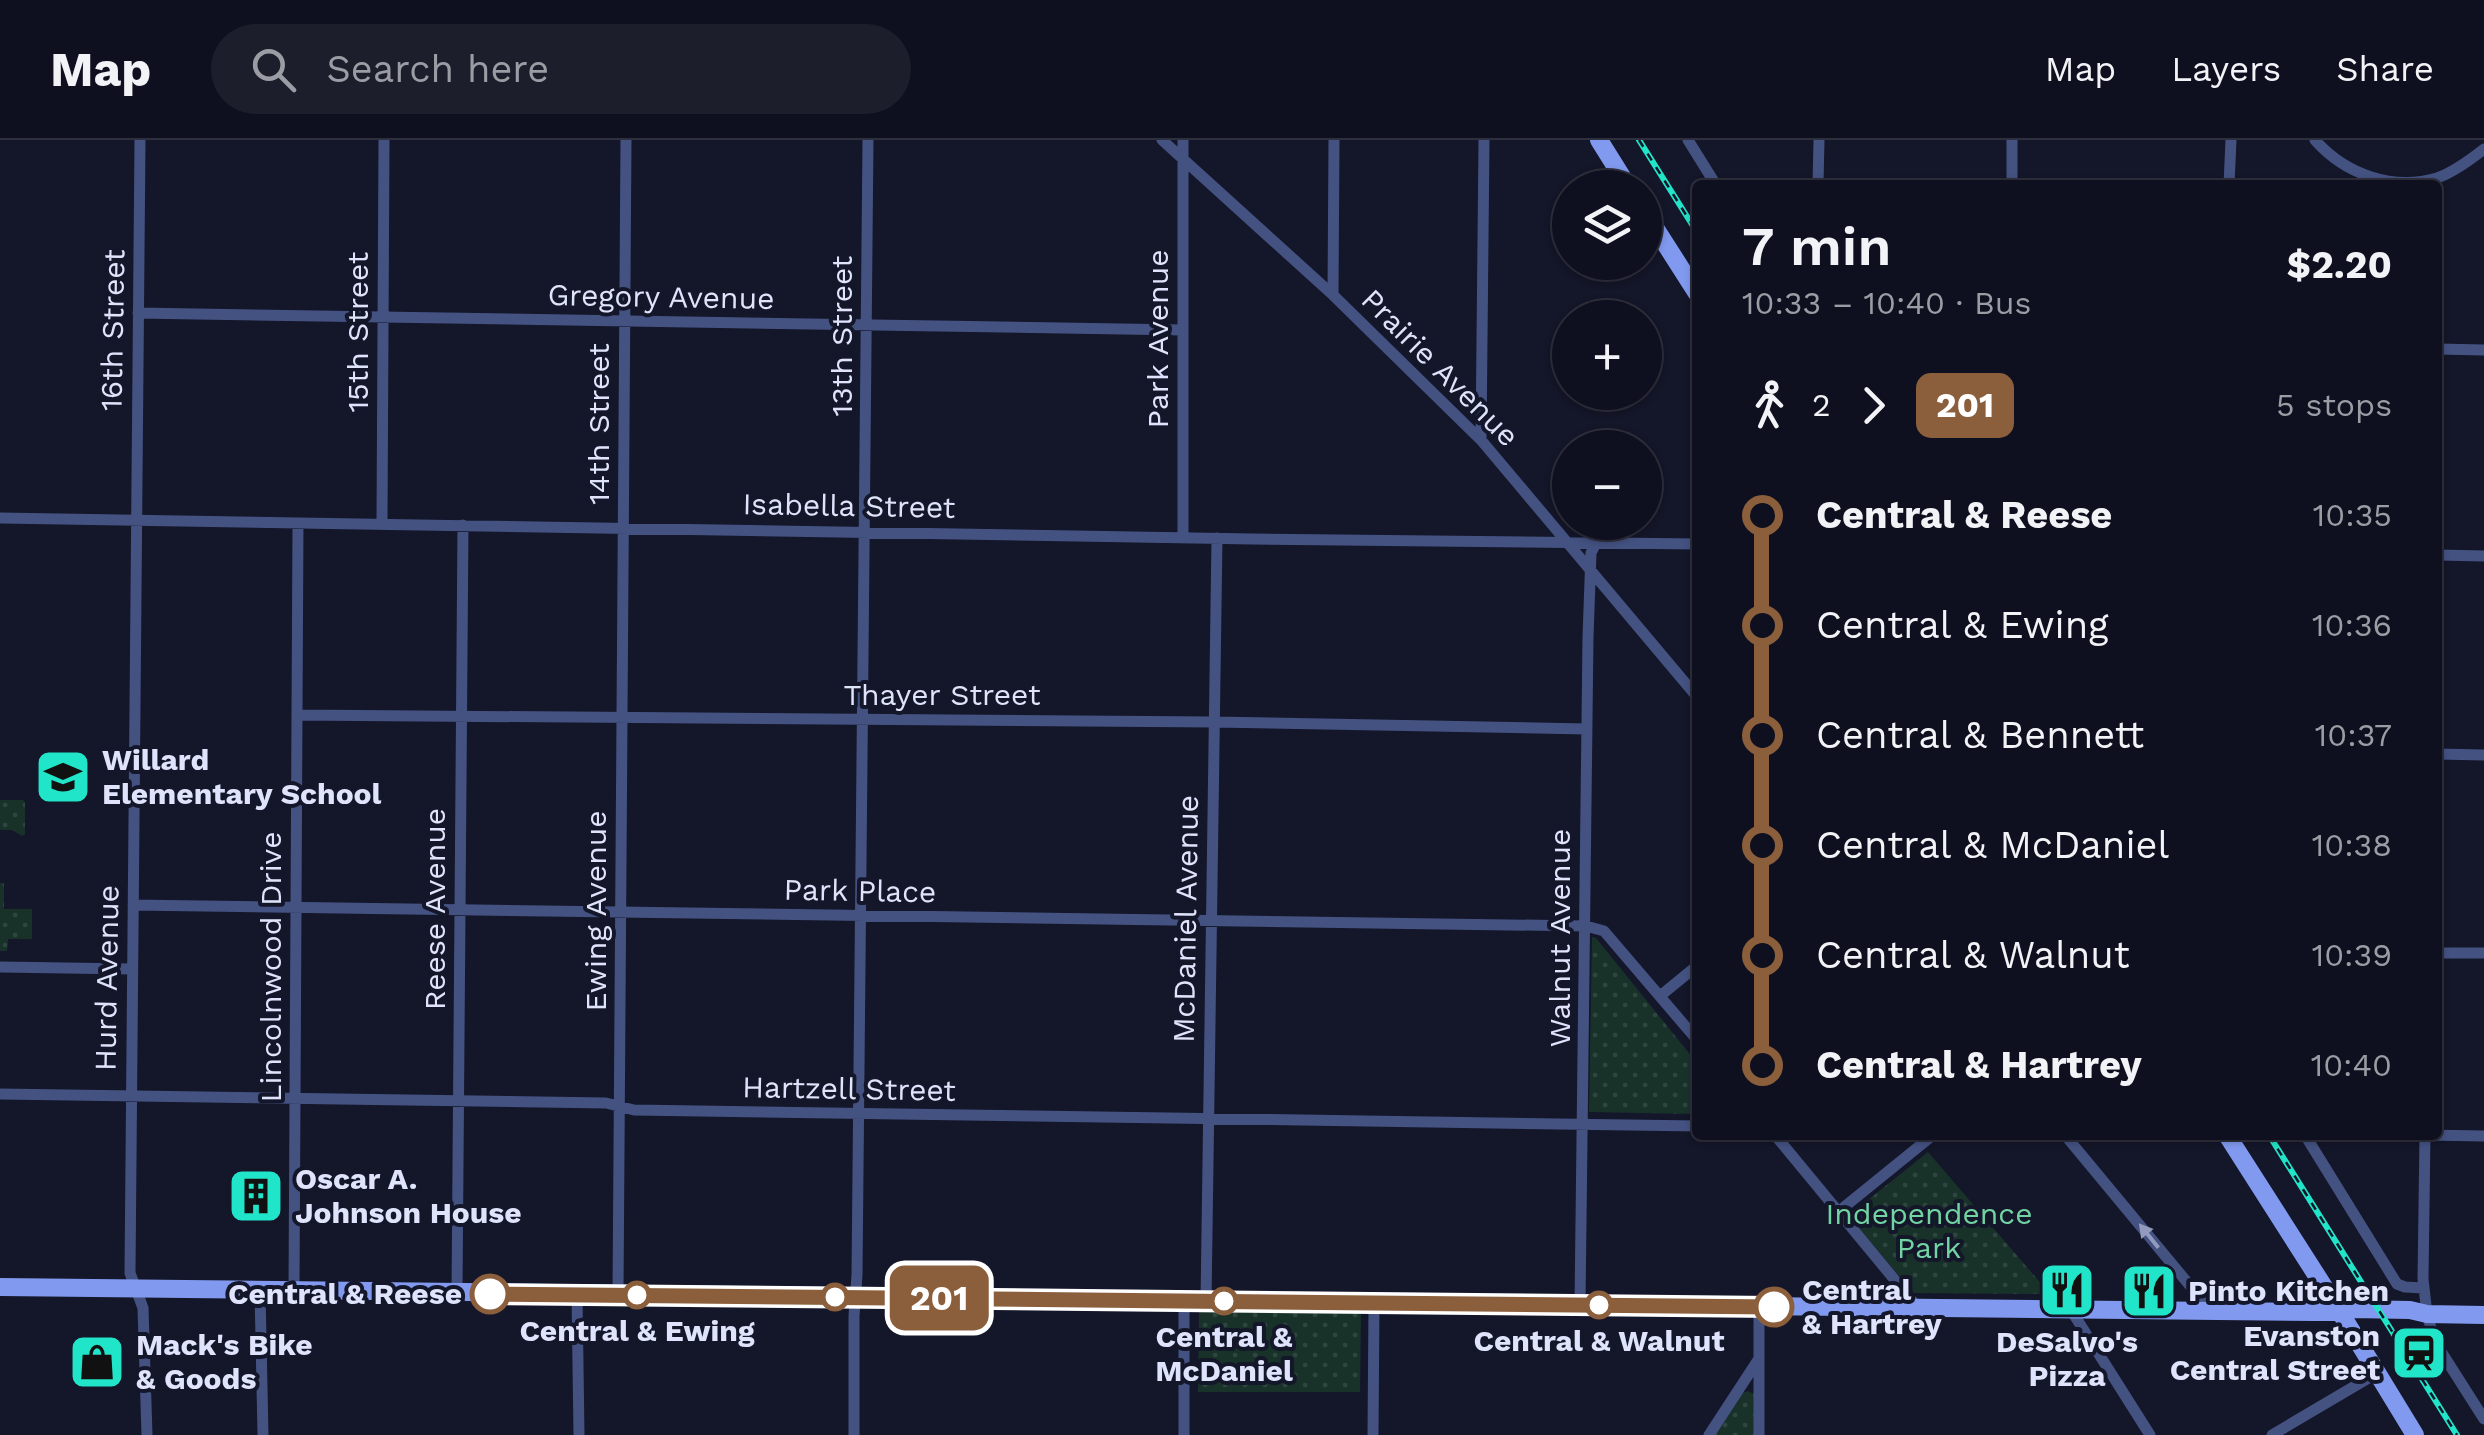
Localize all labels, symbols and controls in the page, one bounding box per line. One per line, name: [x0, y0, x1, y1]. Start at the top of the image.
search box: [211, 24, 911, 114]
text: Map: [50, 41, 151, 98]
icon: search: [246, 42, 301, 97]
text: Search here: [326, 47, 549, 91]
text: Map: [2045, 48, 2116, 90]
text: Layers: [2171, 48, 2281, 90]
text: Share: [2336, 48, 2434, 90]
map controls: [1552, 170, 1662, 540]
button: layers: [1552, 170, 1662, 280]
text: 7 min: [1742, 214, 1891, 278]
text: $2.20: [2287, 243, 2392, 287]
street label: 16th Street: [94, 248, 131, 411]
street label: Park Avenue: [1140, 249, 1175, 429]
street label: 15th Street: [340, 251, 375, 412]
street label: 13th Street: [824, 255, 859, 416]
street label: Gregory Avenue: [547, 277, 775, 316]
street label: Prairie Avenue: [1355, 282, 1526, 453]
text: 10:33 – 10:40 · Bus: [1742, 284, 2031, 322]
button: +: [1552, 300, 1662, 410]
street label: 14th Street: [581, 343, 616, 505]
icon: walk: [1742, 378, 1797, 433]
icon: forward: [1846, 378, 1901, 433]
text: 201: [1936, 384, 1994, 426]
text: 2: [1812, 386, 1831, 424]
text: 5 stops: [2276, 386, 2392, 424]
button: −: [1552, 430, 1662, 540]
street label: Isabella Street: [742, 486, 956, 525]
text: Central & Reese: [1816, 493, 2112, 537]
text: 10:35: [2313, 496, 2392, 534]
text: Central & Ewing: [1816, 603, 2108, 647]
text: 10:36: [2312, 606, 2392, 644]
street label: Thayer Street: [843, 677, 1041, 712]
text: Central & Bennett: [1816, 713, 2144, 757]
text: 10:37: [2315, 716, 2392, 754]
place label: Willard Elementary School: [102, 742, 382, 811]
school or university icon: Willard Elementary School: [33, 747, 93, 807]
street label: McDaniel Avenue: [1166, 795, 1205, 1043]
street label: Reese Avenue: [417, 808, 452, 1010]
street label: Ewing Avenue: [578, 810, 613, 1012]
text: Central & McDaniel: [1816, 823, 2169, 867]
text: 10:38: [2312, 826, 2392, 864]
street label: Walnut Avenue: [1542, 829, 1577, 1047]
street label: Lincolnwood Drive: [253, 831, 288, 1103]
street label: Park Place: [783, 872, 937, 909]
street label: Hurd Avenue: [87, 885, 126, 1071]
text: Central & Walnut: [1816, 933, 2130, 977]
text: 10:39: [2312, 936, 2392, 974]
text: Central & Hartrey: [1816, 1043, 2142, 1087]
text: 10:40: [2311, 1046, 2392, 1084]
street label: Hartzell Street: [742, 1069, 957, 1108]
place label: Oscar A. Johnson House: [295, 1161, 522, 1230]
building icon: Oscar A. Johnson House: [226, 1166, 286, 1226]
park label: Independence Park: [1826, 1196, 2032, 1265]
one-way arrow: [2139, 1224, 2160, 1249]
restaurant icon: DeSalvo's Pizza: [2037, 1260, 2097, 1320]
restaurant icon: Pinto Kitchen: [2119, 1261, 2179, 1321]
line badge: 201: [882, 1266, 996, 1330]
place label: Central & Hartrey: [1802, 1272, 1942, 1341]
place label: Pinto Kitchen: [2188, 1273, 2389, 1308]
marker: Central & Reese: [471, 1275, 509, 1313]
place label: Central & Reese: [228, 1276, 462, 1311]
text: 201: [910, 1277, 968, 1319]
marker: Central & Ewing: [624, 1282, 650, 1308]
unlabelled marker: [822, 1284, 848, 1310]
marker: Central & McDaniel: [1211, 1288, 1237, 1314]
marker: Central & Hartrey: [1755, 1288, 1793, 1326]
marker: Central & Walnut: [1586, 1292, 1612, 1318]
place label: Central & Ewing: [519, 1313, 755, 1348]
place label: Evanston Central Street: [2170, 1318, 2380, 1387]
place label: Central & McDaniel: [1155, 1319, 1293, 1388]
place label: Central & Walnut: [1473, 1323, 1725, 1358]
station icon: Evanston Central Street: [2389, 1323, 2449, 1383]
place label: DeSalvo's Pizza: [1996, 1324, 2138, 1393]
place label: Mack's Bike & Goods: [136, 1327, 313, 1396]
shop icon: Mack's Bike & Goods: [67, 1332, 127, 1392]

